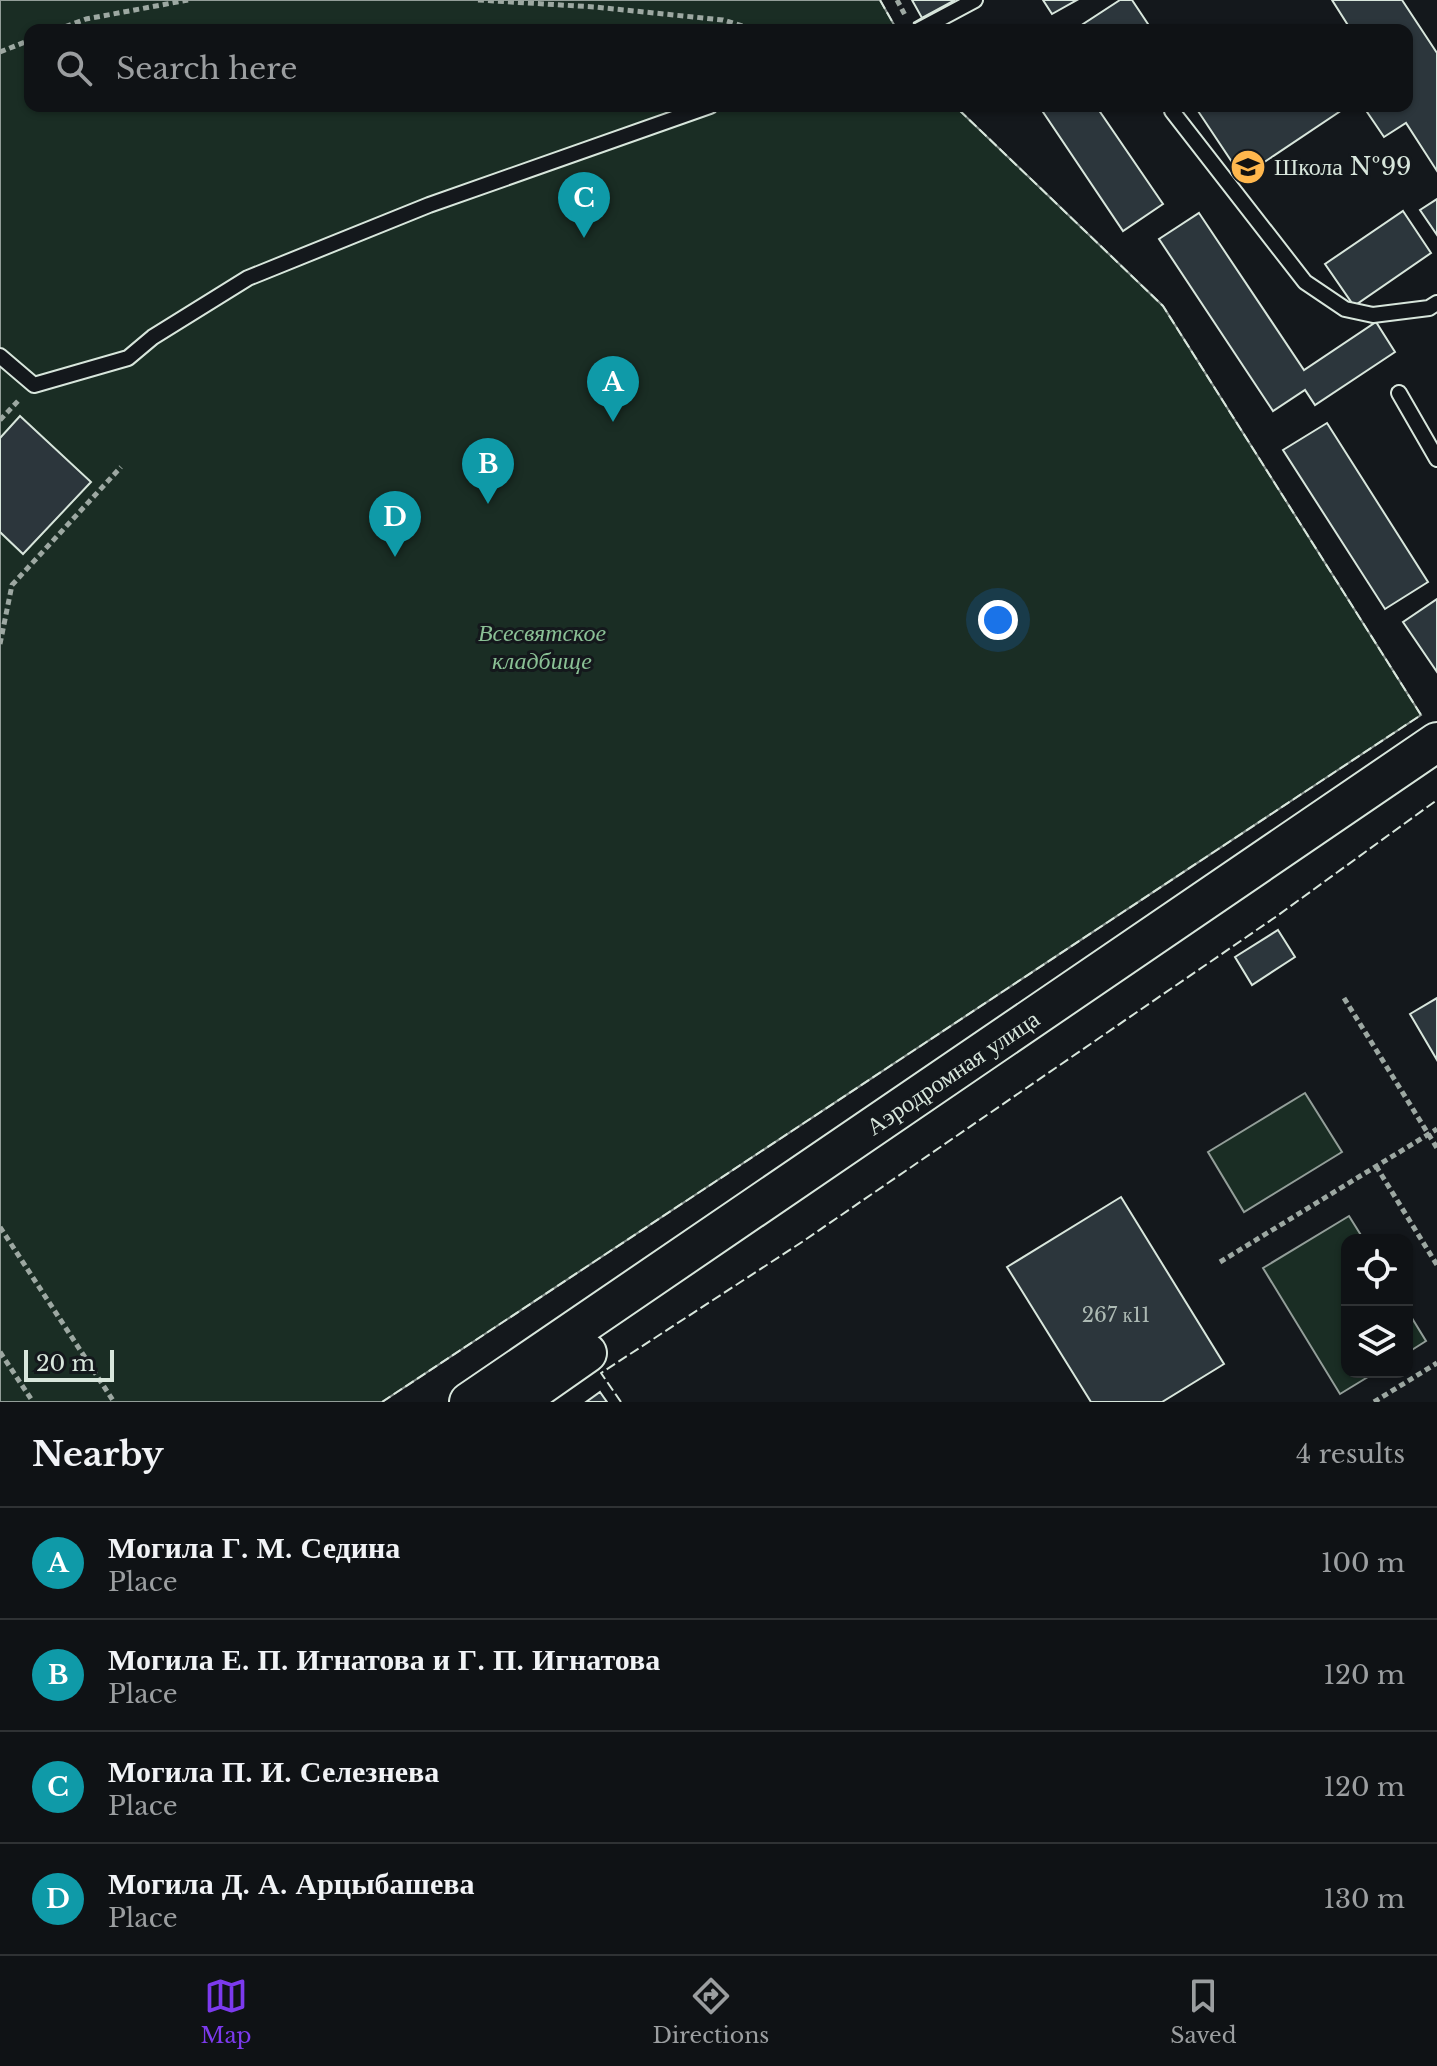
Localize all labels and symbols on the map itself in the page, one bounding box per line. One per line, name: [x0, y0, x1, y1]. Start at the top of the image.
school or university icon: Школа №99: [1229, 148, 1267, 186]
place label: Школа №99: [1274, 152, 1412, 181]
pin: C: [558, 172, 610, 238]
pin: A: [587, 356, 639, 422]
pin: B: [462, 438, 514, 504]
pin: D: [369, 491, 421, 557]
your location: [978, 600, 1018, 640]
park label: Всесвятское кладбище: [478, 618, 606, 675]
street label: Аэродромная улица: [861, 1004, 1045, 1141]
house number: 267 к11: [1082, 1303, 1150, 1327]
scale bar: [24, 1346, 114, 1382]

